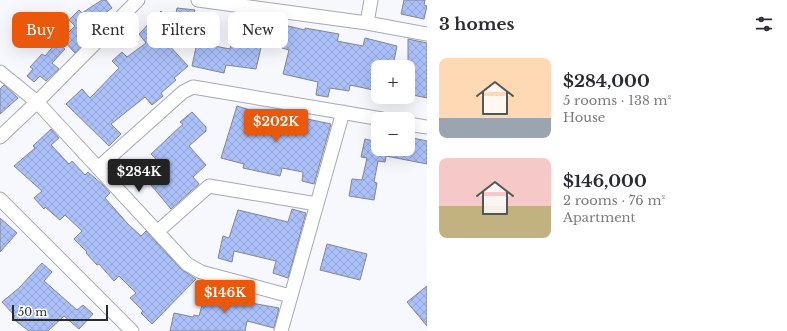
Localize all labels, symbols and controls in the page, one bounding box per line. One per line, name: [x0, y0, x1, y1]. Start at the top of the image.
chip: Buy: [12, 12, 69, 48]
chip: Rent: [77, 12, 139, 48]
chip: Filters: [147, 12, 220, 48]
chip: New: [228, 12, 288, 48]
icon: filters: [753, 13, 775, 35]
text: 3 homes: [439, 14, 514, 35]
map controls: [371, 60, 415, 156]
button: +: [371, 60, 415, 104]
text: $284,000: [563, 71, 650, 92]
icon: home: [471, 74, 519, 122]
text: 5 rooms · 138 m²: [563, 92, 671, 109]
pin: $202K: [248, 109, 304, 143]
text: House: [563, 109, 605, 126]
button: −: [371, 112, 415, 156]
text: $202K: [253, 113, 299, 130]
pin: $284K: [111, 159, 167, 193]
text: $284K: [117, 163, 161, 180]
text: $146,000: [563, 171, 647, 192]
icon: home: [471, 174, 519, 222]
text: 2 rooms · 76 m²: [563, 192, 665, 209]
text: Apartment: [563, 209, 635, 226]
pin: $146K: [197, 280, 253, 314]
text: $146K: [204, 284, 246, 301]
scale bar: [12, 303, 108, 322]
text: 50 m: [18, 305, 47, 319]

